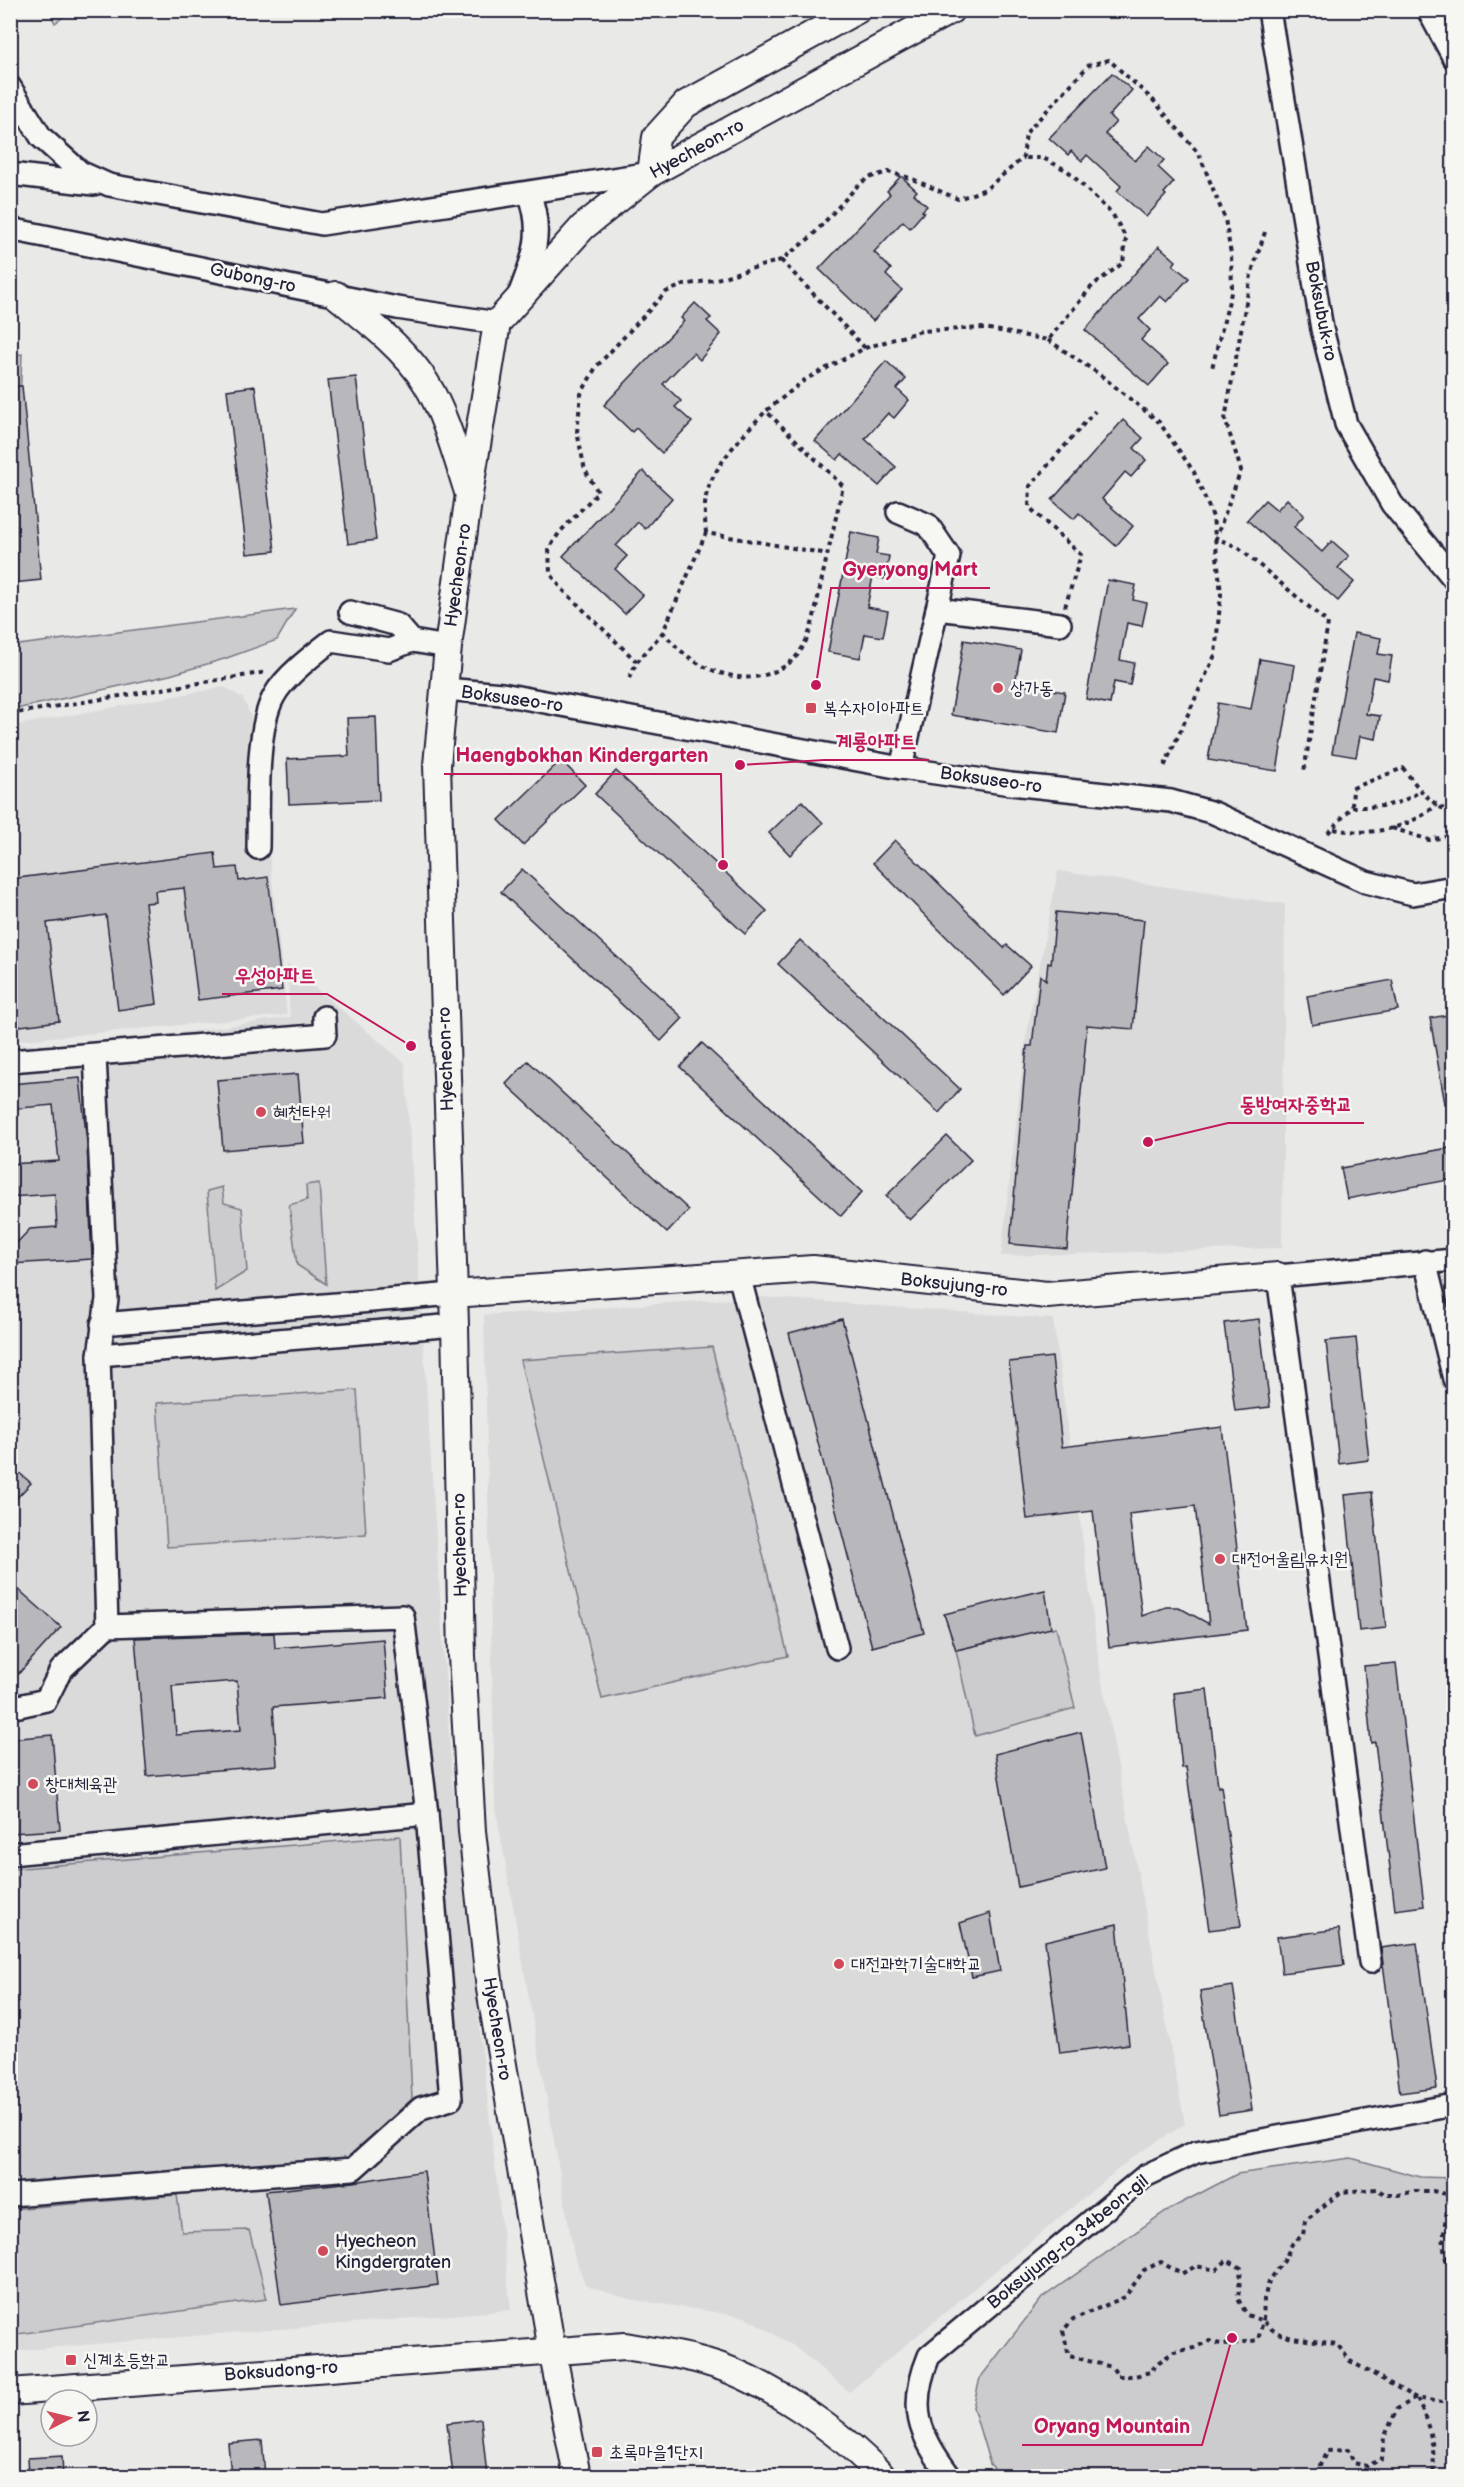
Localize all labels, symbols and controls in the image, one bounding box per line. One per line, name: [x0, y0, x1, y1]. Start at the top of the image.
street label: Hyecheon-ro: [646, 115, 748, 183]
street label: Gubong-ro: [208, 259, 298, 297]
street label: Boksubuk-ro: [1301, 259, 1341, 363]
street label: Hyecheon-ro: [440, 522, 476, 628]
callout: Gyeryong Mart: [831, 550, 990, 588]
text: Gyeryong Mart: [842, 558, 978, 582]
place label: 상가동: [1010, 678, 1053, 699]
street label: Boksuseo-ro: [460, 681, 564, 717]
marker: 상가동: [991, 681, 1005, 695]
place label: 복수자이아파트: [823, 698, 924, 719]
marker: 복수자이아파트: [804, 701, 818, 715]
callout: 계룡아파트: [824, 722, 929, 760]
text: 계룡아파트: [836, 730, 916, 754]
callout: Haengbokhan Kindergarten: [444, 736, 721, 774]
text: Haengbokhan Kindergarten: [456, 744, 708, 768]
street label: Boksuseo-ro: [939, 762, 1043, 798]
callout: 우성아파트: [222, 956, 327, 994]
text: 우성아파트: [235, 964, 315, 988]
street label: Hyecheon-ro: [434, 1006, 458, 1112]
callout: 동방여자중학교: [1228, 1085, 1364, 1123]
text: 동방여자중학교: [1240, 1093, 1352, 1117]
place label: 혜천타워: [273, 1102, 331, 1123]
marker: 혜천타워: [254, 1105, 268, 1119]
street label: Boksujung-ro: [899, 1269, 1009, 1301]
street label: Hyecheon-ro: [449, 1493, 471, 1597]
place label: 대전어울림유치원: [1232, 1549, 1348, 1570]
marker: 대전어울림유치원: [1213, 1552, 1227, 1566]
place label: 창대체육관: [45, 1774, 117, 1795]
marker: 창대체육관: [26, 1777, 40, 1791]
place label: 대전과학기술대학교: [851, 1954, 981, 1975]
marker: 대전과학기술대학교: [832, 1957, 846, 1971]
street label: Hyecheon-ro: [478, 1976, 516, 2082]
street label: Boksujung-ro 34beon-gil: [983, 2170, 1153, 2314]
place label: Hyecheon Kingdergraten: [335, 2231, 451, 2273]
marker: Hyecheon Kingdergraten: [316, 2244, 330, 2258]
place label: 신계초등학교: [83, 2350, 170, 2371]
marker: 신계초등학교: [64, 2353, 78, 2367]
street label: Boksudong-ro: [223, 2357, 339, 2385]
north arrow: [39, 2388, 99, 2448]
callout: Oryang Mountain: [1022, 2407, 1202, 2445]
text: N: [72, 2409, 93, 2423]
text: Oryang Mountain: [1034, 2415, 1190, 2439]
place label: 초록마을1단지: [609, 2442, 703, 2463]
marker: 초록마을1단지: [590, 2445, 604, 2459]

